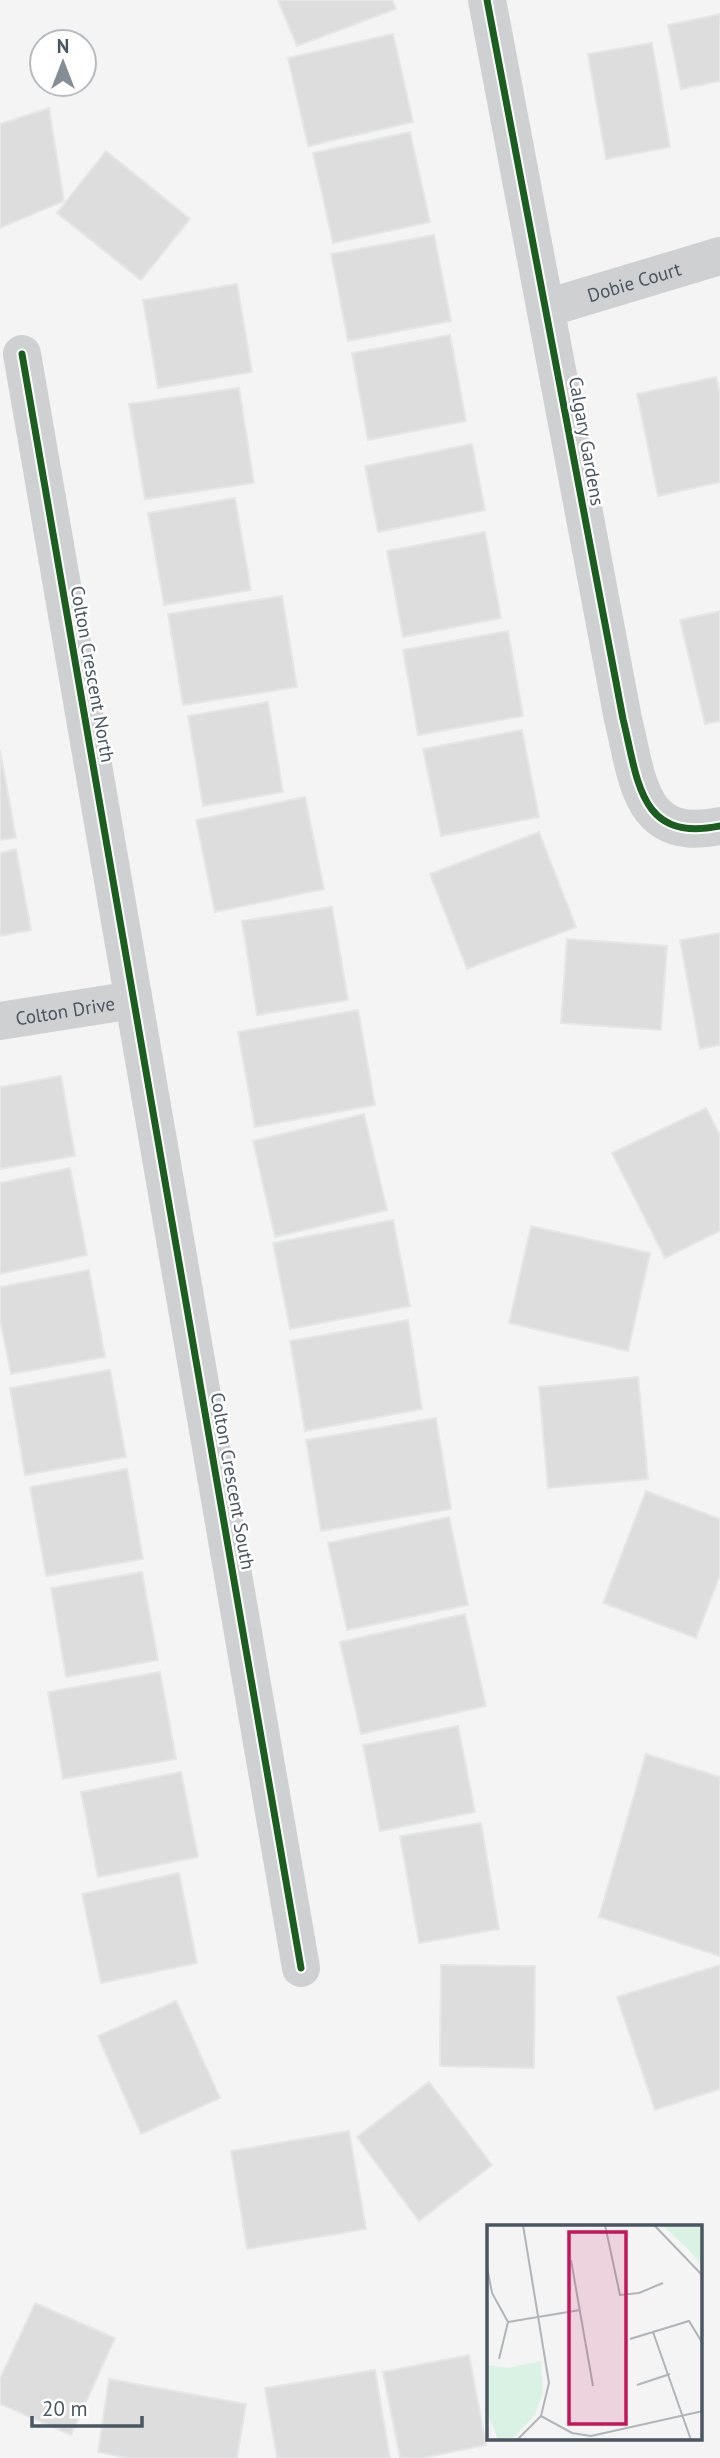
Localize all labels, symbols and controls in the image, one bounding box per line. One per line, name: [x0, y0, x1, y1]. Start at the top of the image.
north arrow: [28, 28, 98, 98]
text: N: [57, 34, 69, 58]
street label: Dobie Court: [584, 256, 684, 307]
street label: Calgary Gardens: [564, 375, 610, 507]
street label: Colton Crescent North: [66, 584, 120, 764]
street label: Colton Drive: [14, 991, 117, 1030]
street label: Colton Crescent South: [206, 1391, 260, 1571]
inset map: [487, 2225, 702, 2440]
scale bar: [32, 2384, 142, 2428]
text: 20 m: [42, 2395, 88, 2422]

